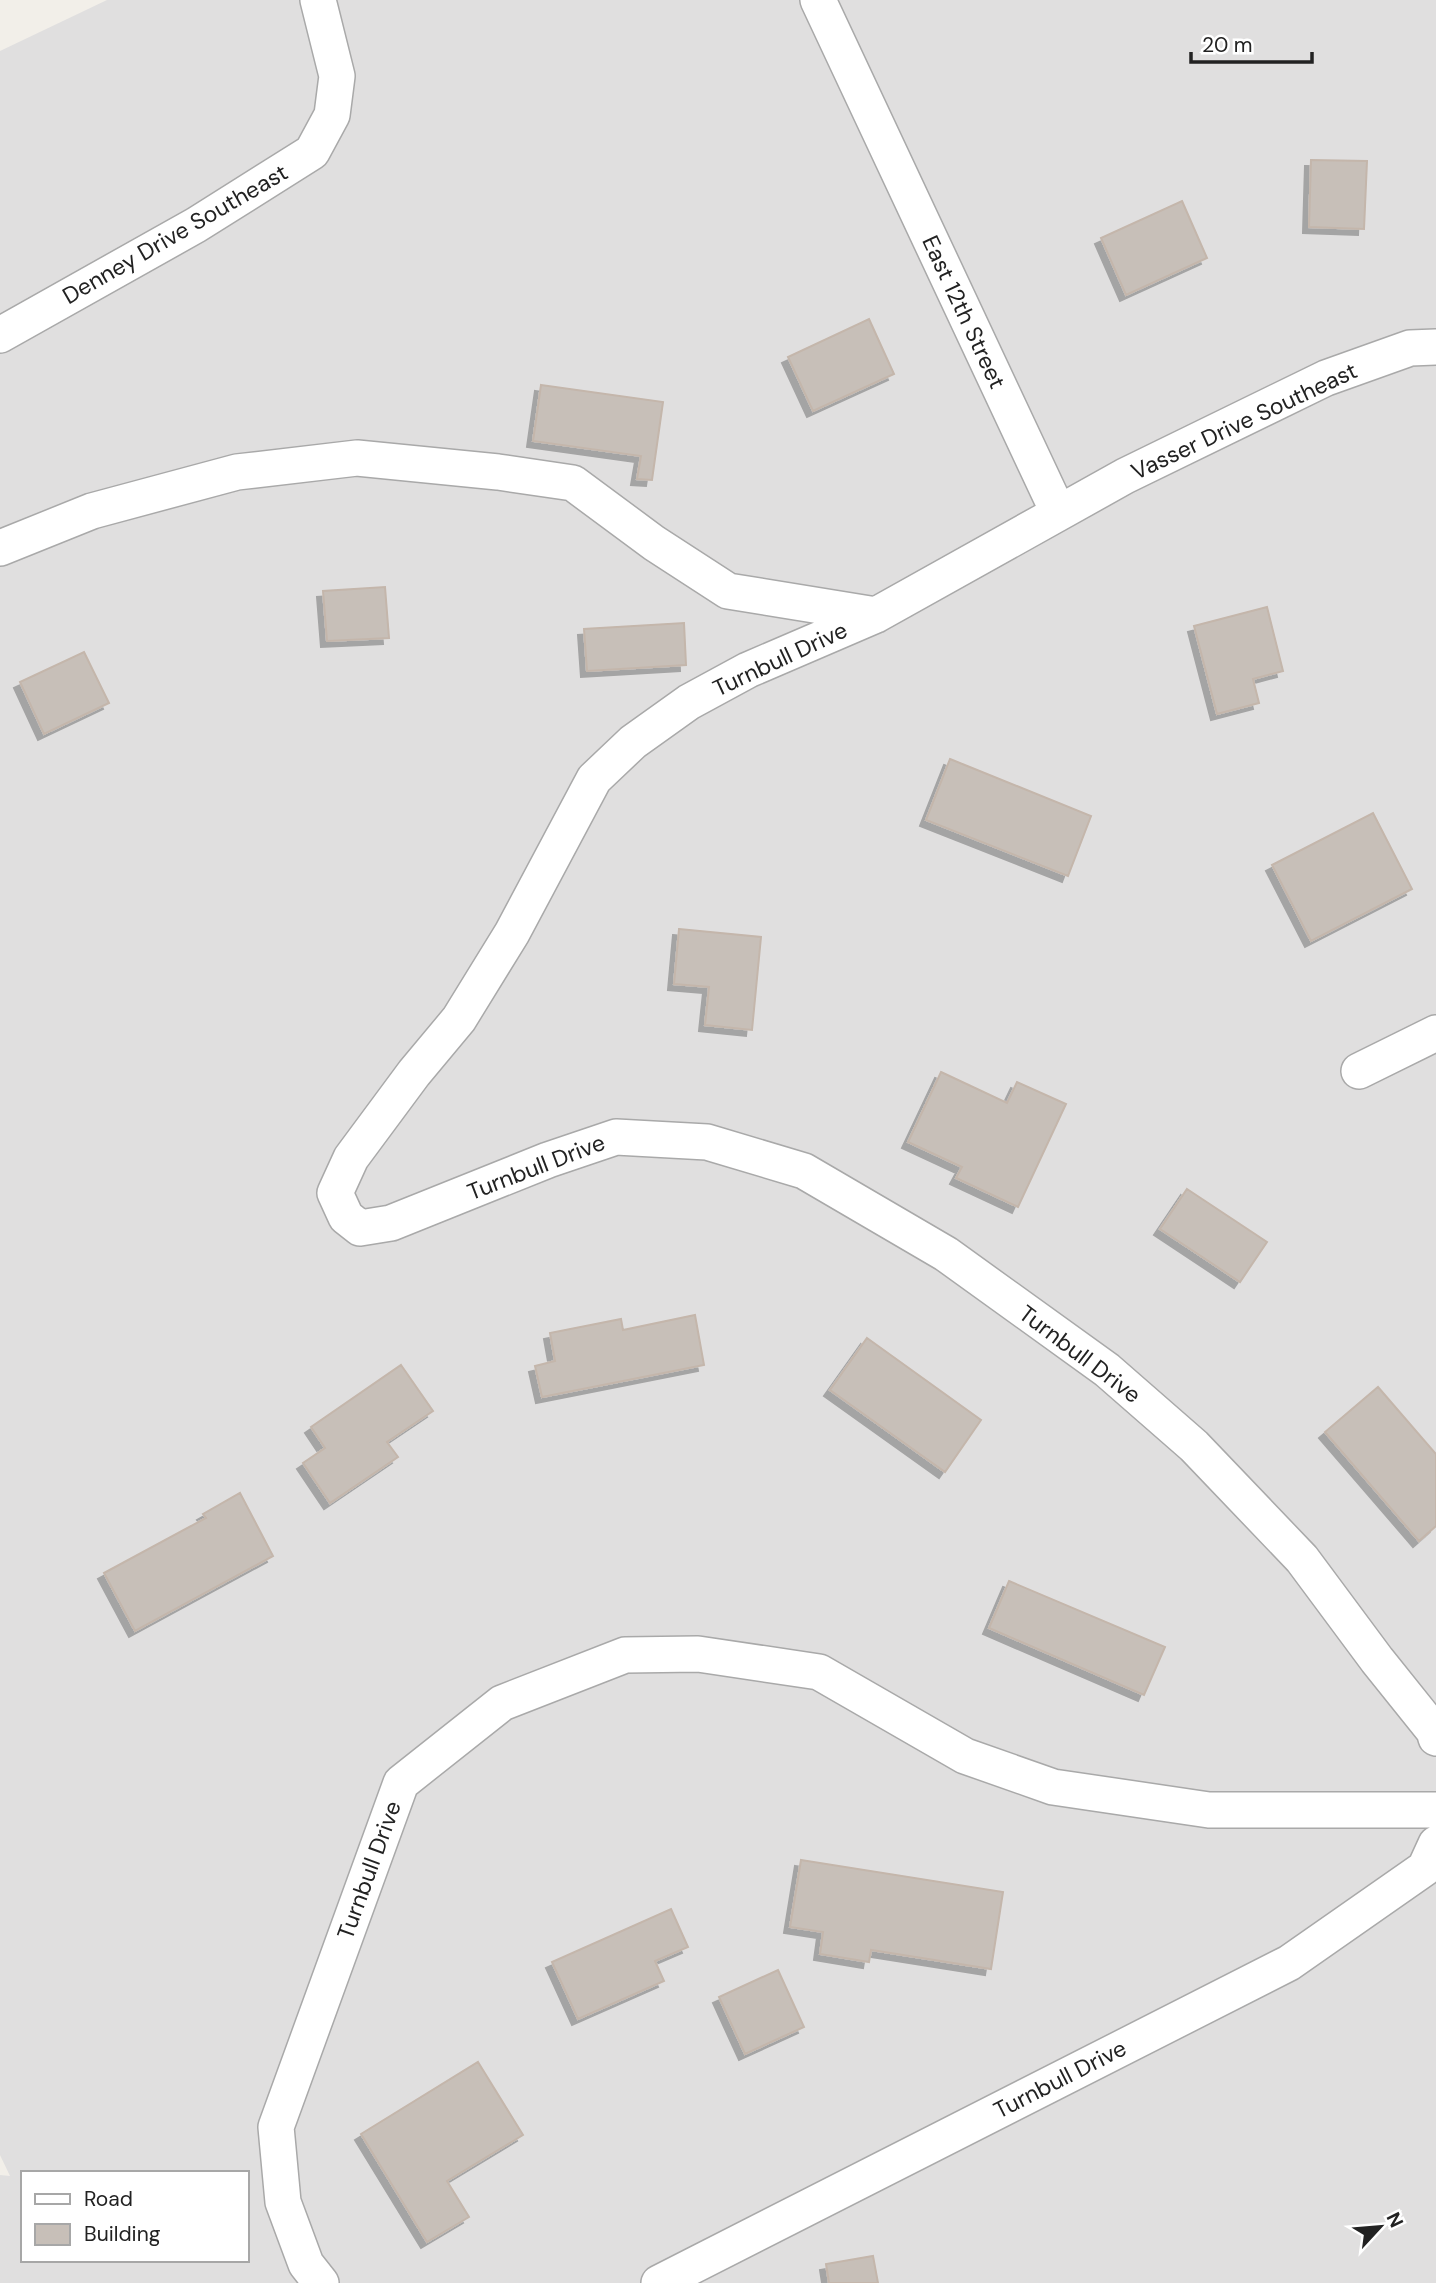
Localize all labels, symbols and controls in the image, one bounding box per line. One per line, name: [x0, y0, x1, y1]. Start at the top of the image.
scale bar: [1191, 21, 1312, 65]
text: 20 m: [1202, 31, 1253, 59]
street label: Denney Drive Southeast: [57, 157, 293, 311]
street label: East 12th Street: [915, 231, 1013, 393]
street label: Vasser Drive Southeast: [1126, 355, 1362, 487]
street label: Turnbull Drive: [708, 615, 852, 703]
street label: Turnbull Drive: [463, 1127, 609, 1207]
street label: Turnbull Drive: [1013, 1298, 1147, 1410]
street label: Turnbull Drive: [330, 1797, 408, 1943]
street label: Turnbull Drive: [989, 2033, 1131, 2125]
legend: [21, 2171, 248, 2262]
text: Road: [84, 2185, 133, 2213]
north arrow: [1345, 2192, 1415, 2262]
text: N: [1381, 2208, 1409, 2231]
text: Building: [84, 2220, 161, 2248]

